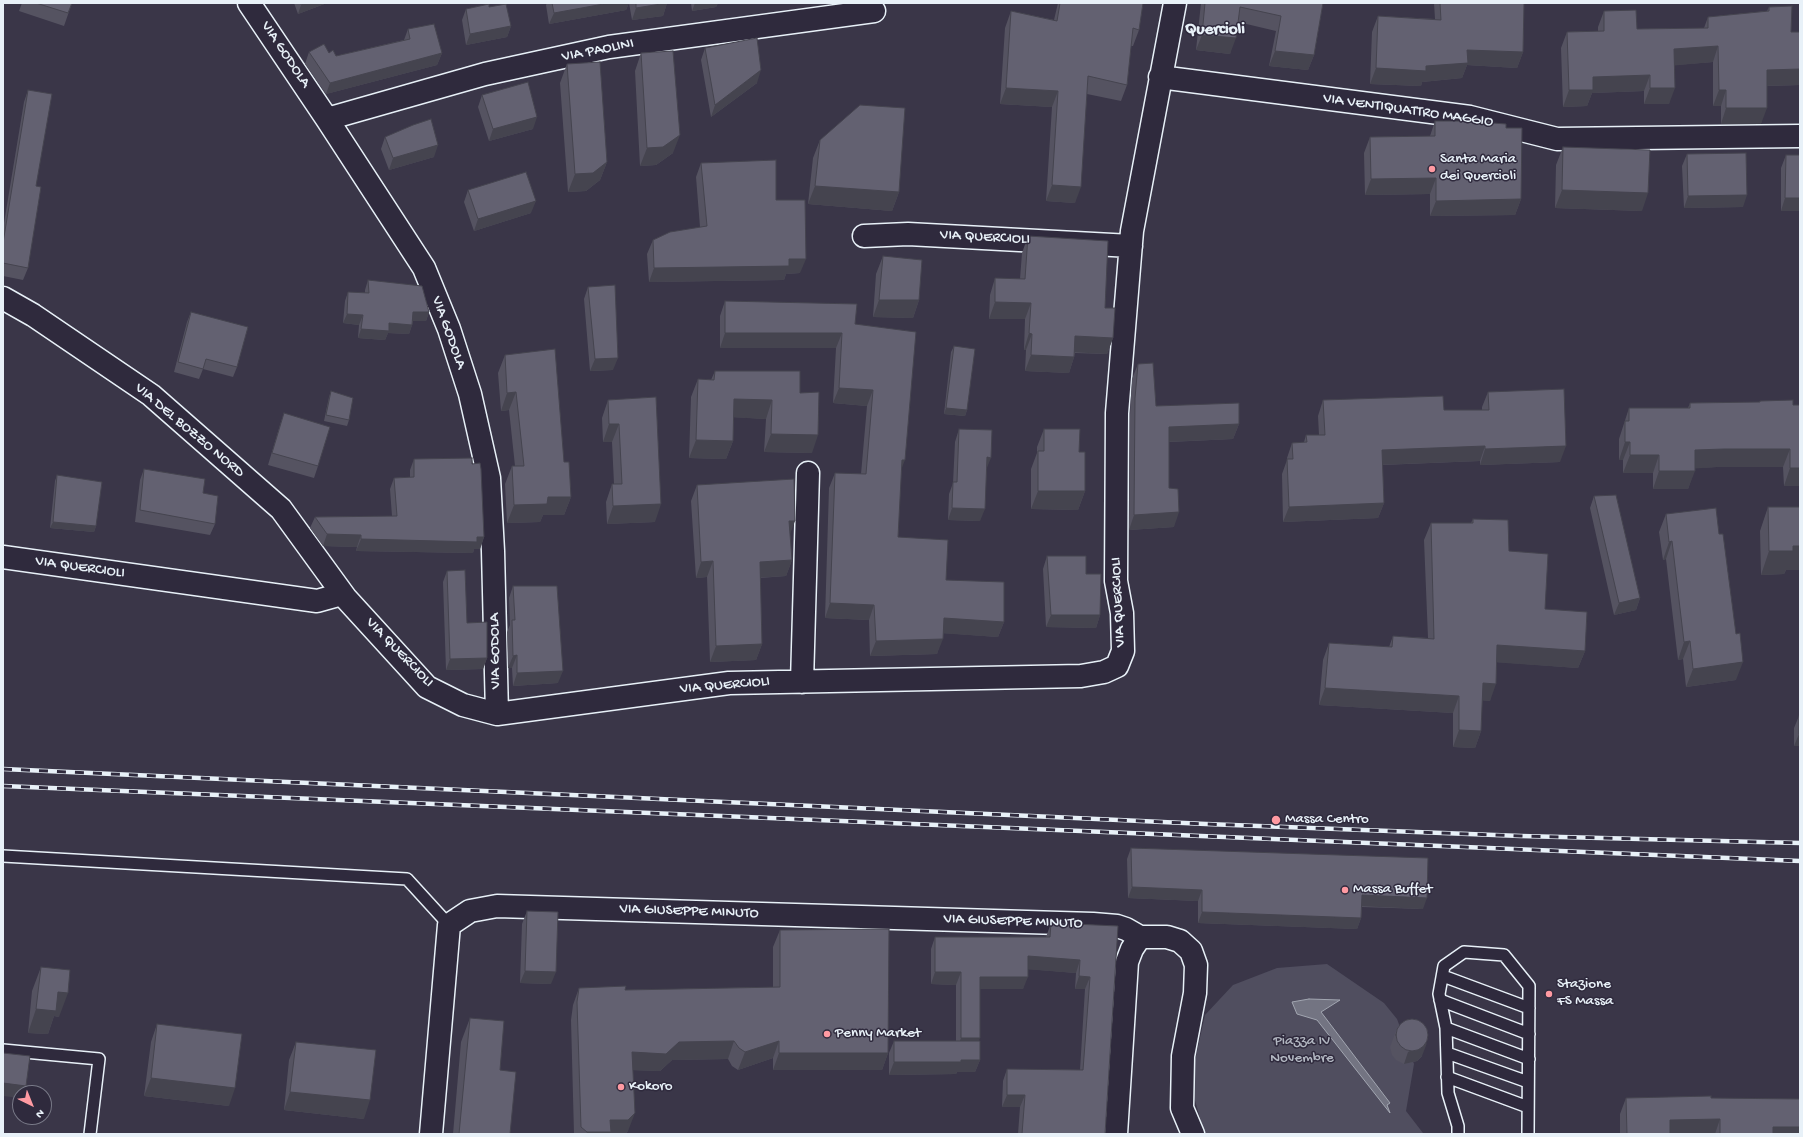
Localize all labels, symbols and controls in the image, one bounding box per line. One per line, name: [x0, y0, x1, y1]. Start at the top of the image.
street label: VIA GODOLA: [256, 18, 314, 92]
district label: Quercioli: [1185, 20, 1245, 40]
street label: VIA PAOLINI: [560, 35, 636, 67]
street label: VIA VENTIQUATTRO MAGGIO: [1322, 90, 1494, 132]
place label: Santa Maria dei Quercioli: [1440, 151, 1516, 186]
marker: Santa Maria dei Quercioli: [1427, 164, 1437, 174]
street label: VIA QUERCIOLI: [940, 227, 1030, 249]
street label: VIA GODOLA: [427, 294, 469, 372]
street label: VIA DEL BOZZO NORD: [130, 380, 248, 482]
street label: VIA QUERCIOLI: [34, 553, 126, 583]
street label: VIA QUERCIOLI: [1108, 557, 1130, 647]
street label: VIA GODOLA: [486, 613, 506, 689]
street label: VIA QUERCIOLI: [361, 614, 437, 692]
street label: VIA QUERCIOLI: [679, 673, 771, 699]
place label: Massa Centro: [1285, 811, 1369, 829]
marker: Massa Centro: [1270, 814, 1282, 826]
place label: Massa Buffet: [1353, 881, 1432, 899]
marker: Massa Buffet: [1340, 885, 1350, 895]
street label: VIA GIUSEPPE MINUTO: [619, 901, 759, 923]
street label: VIA GIUSEPPE MINUTO: [943, 911, 1083, 933]
place label: Stazione FS Massa: [1557, 976, 1613, 1011]
marker: Stazione FS Massa: [1544, 989, 1554, 999]
place label: Penny Market: [835, 1025, 921, 1043]
marker: Penny Market: [822, 1029, 832, 1039]
park label: Piazza IV Novembre: [1270, 1033, 1334, 1068]
place label: Kokoro: [629, 1078, 673, 1096]
marker: Kokoro: [616, 1082, 626, 1092]
north arrow: [12, 1085, 52, 1125]
text: N: [33, 1106, 46, 1120]

